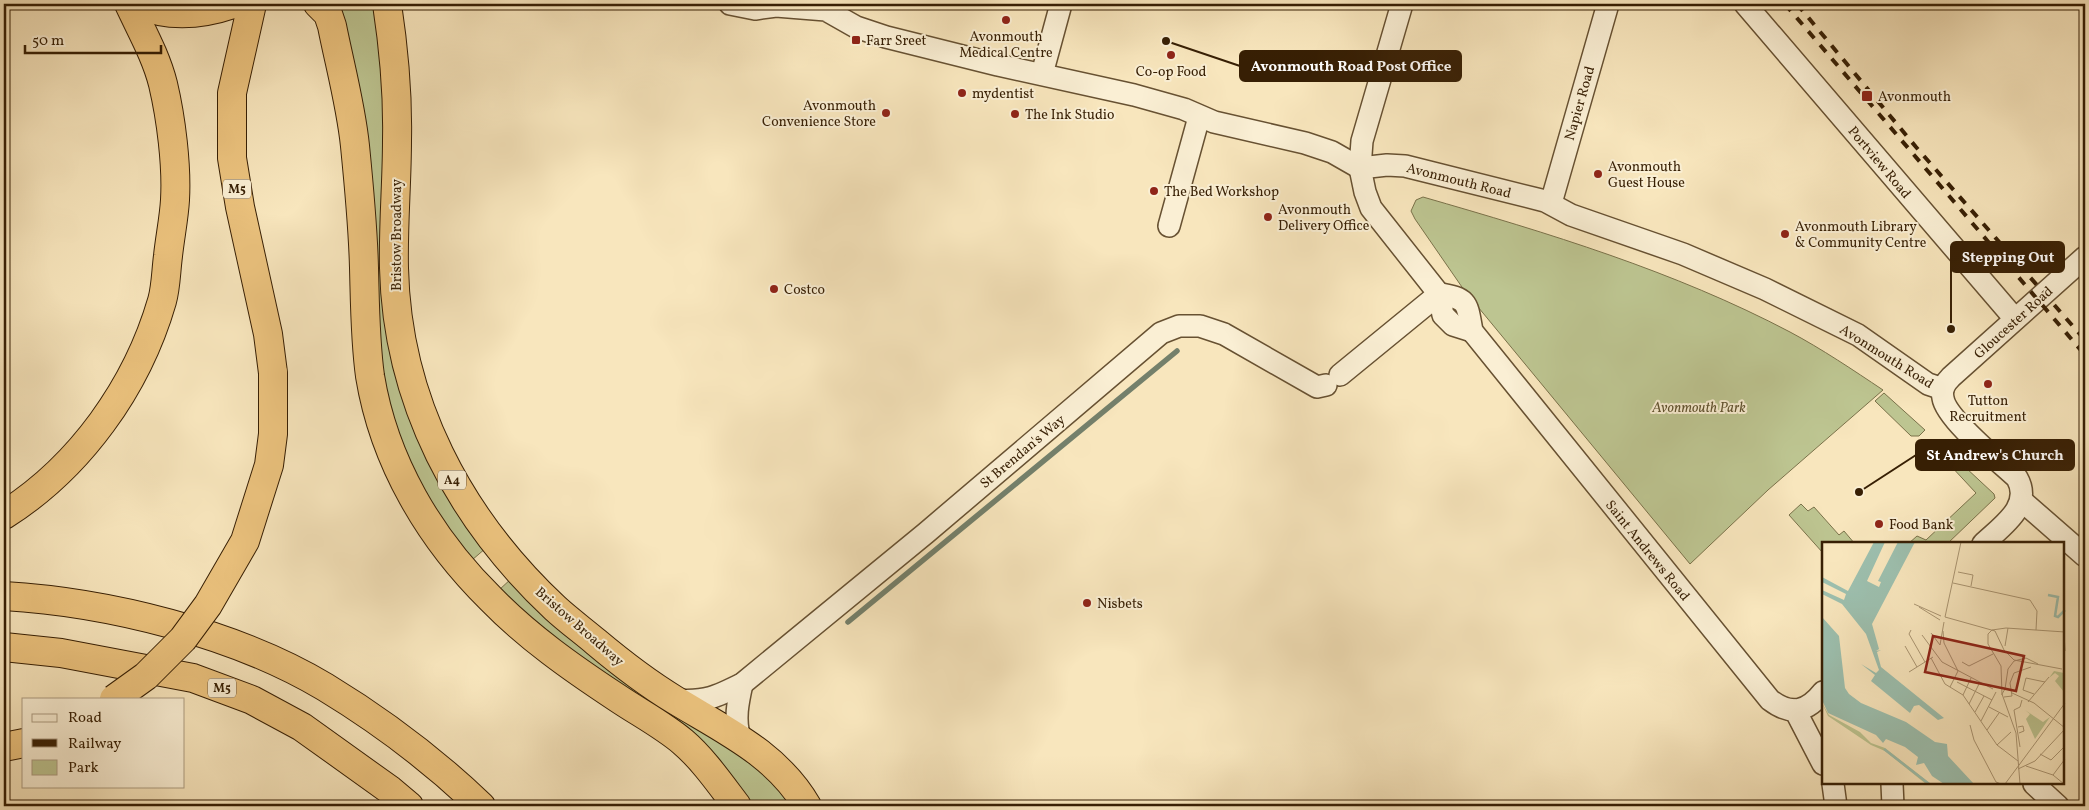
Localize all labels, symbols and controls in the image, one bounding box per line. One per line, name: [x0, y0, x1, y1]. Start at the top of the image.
marker: Avonmouth Medical Centre: [1000, 14, 1012, 26]
scale bar: [25, 22, 161, 54]
place label: Avonmouth Medical Centre: [959, 28, 1053, 63]
text: 50 m: [32, 31, 64, 52]
place label: Farr Sreet: [866, 32, 927, 51]
marker: Farr Sreet: [850, 34, 862, 46]
marker: Co-op Food: [1165, 49, 1177, 61]
callout: Avonmouth Road Post Office: [1240, 51, 1461, 81]
text: Avonmouth Road Post Office: [1251, 57, 1452, 78]
place label: Co-op Food: [1136, 63, 1206, 82]
street label: Napier Road: [1561, 64, 1600, 143]
place label: mydentist: [972, 85, 1034, 104]
marker: mydentist: [956, 87, 968, 99]
place label: Avonmouth: [1878, 88, 1951, 107]
marker: Avonmouth: [1860, 89, 1874, 103]
place label: Avonmouth Convenience Store: [762, 97, 876, 132]
place label: The Ink Studio: [1025, 106, 1115, 125]
marker: Avonmouth Convenience Store: [880, 107, 892, 119]
marker: The Ink Studio: [1009, 108, 1021, 120]
street label: Portview Road: [1843, 123, 1915, 203]
place label: Avonmouth Guest House: [1608, 158, 1685, 193]
street label: Avonmouth Road: [1404, 159, 1513, 204]
marker: Avonmouth Guest House: [1592, 168, 1604, 180]
street label: Bristow Broadway: [388, 179, 407, 291]
road number: M5: [223, 180, 251, 198]
place label: The Bed Workshop: [1164, 183, 1279, 202]
marker: The Bed Workshop: [1148, 185, 1160, 197]
place label: Avonmouth Delivery Office: [1278, 201, 1370, 236]
marker: Avonmouth Delivery Office: [1262, 211, 1274, 223]
place label: Avonmouth Library & Community Centre: [1795, 218, 1927, 253]
marker: Avonmouth Library & Community Centre: [1779, 228, 1791, 240]
callout: Stepping Out: [1951, 242, 2064, 272]
text: Stepping Out: [1962, 248, 2055, 269]
place label: Costco: [784, 281, 825, 300]
street label: Gloucester Road: [1970, 282, 2058, 364]
marker: Costco: [768, 283, 780, 295]
street label: Avonmouth Road: [1836, 321, 1937, 394]
marker: Tutton Recruitment: [1982, 378, 1994, 390]
place label: Tutton Recruitment: [1949, 392, 2027, 427]
park label: Avonmouth Park: [1651, 399, 1746, 418]
street label: St Brendan's Way: [976, 411, 1070, 493]
callout: St Andrew's Church: [1916, 440, 2074, 470]
text: St Andrew's Church: [1926, 446, 2064, 467]
road number: A4: [438, 470, 466, 490]
street label: Saint Andrews Road: [1600, 497, 1694, 605]
place label: Food Bank: [1889, 516, 1954, 535]
marker: Food Bank: [1873, 518, 1885, 530]
inset map: [1822, 542, 2064, 785]
street label: Bristow Broadway: [531, 583, 628, 671]
place label: Nisbets: [1097, 595, 1143, 614]
marker: Nisbets: [1081, 597, 1093, 609]
road number: M5: [208, 678, 236, 698]
legend: [22, 698, 185, 788]
text: Road: [68, 708, 102, 729]
text: Railway: [68, 734, 121, 755]
text: Park: [68, 758, 99, 779]

